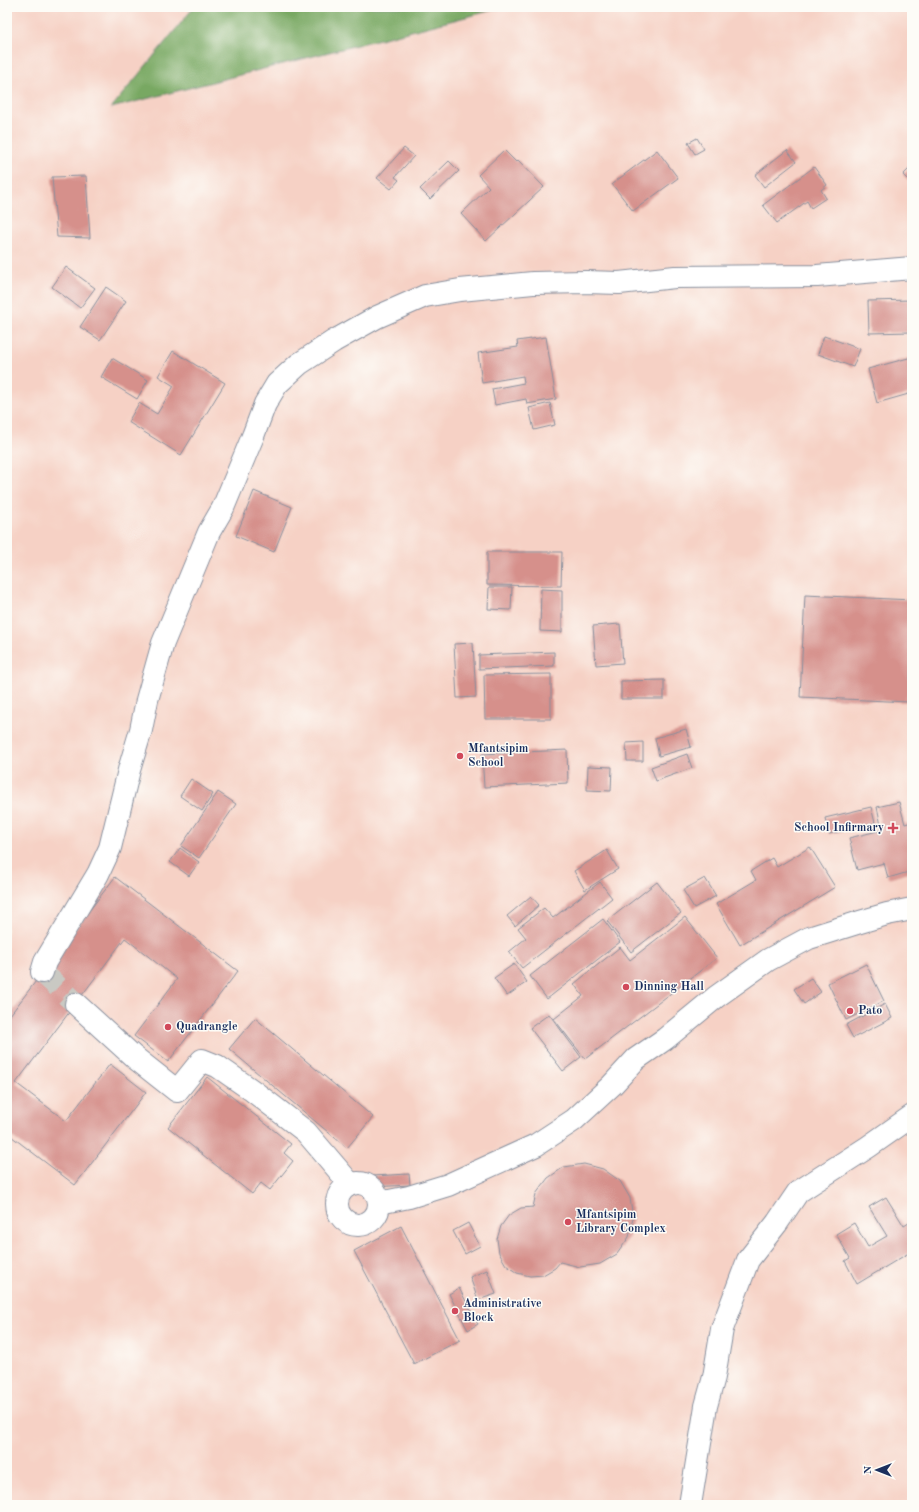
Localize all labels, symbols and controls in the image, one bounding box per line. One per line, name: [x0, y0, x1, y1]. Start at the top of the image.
place label: Mfantsipim School: [468, 743, 529, 769]
marker: Mfantsipim School: [455, 751, 465, 761]
place label: School Infirmary: [794, 822, 884, 834]
marker: School Infirmary: [887, 822, 899, 834]
place label: Dinning Hall: [634, 981, 704, 993]
marker: Dinning Hall: [621, 982, 631, 992]
place label: Pato: [858, 1005, 882, 1017]
marker: Pato: [845, 1006, 855, 1016]
place label: Quadrangle: [176, 1021, 238, 1033]
marker: Quadrangle: [163, 1022, 173, 1032]
place label: Mfantsipim Library Complex: [576, 1209, 666, 1235]
marker: Mfantsipim Library Complex: [563, 1217, 573, 1227]
place label: Administrative Block: [463, 1298, 542, 1324]
marker: Administrative Block: [450, 1306, 460, 1316]
north arrow: [857, 1450, 897, 1490]
text: N: [863, 1465, 874, 1474]

